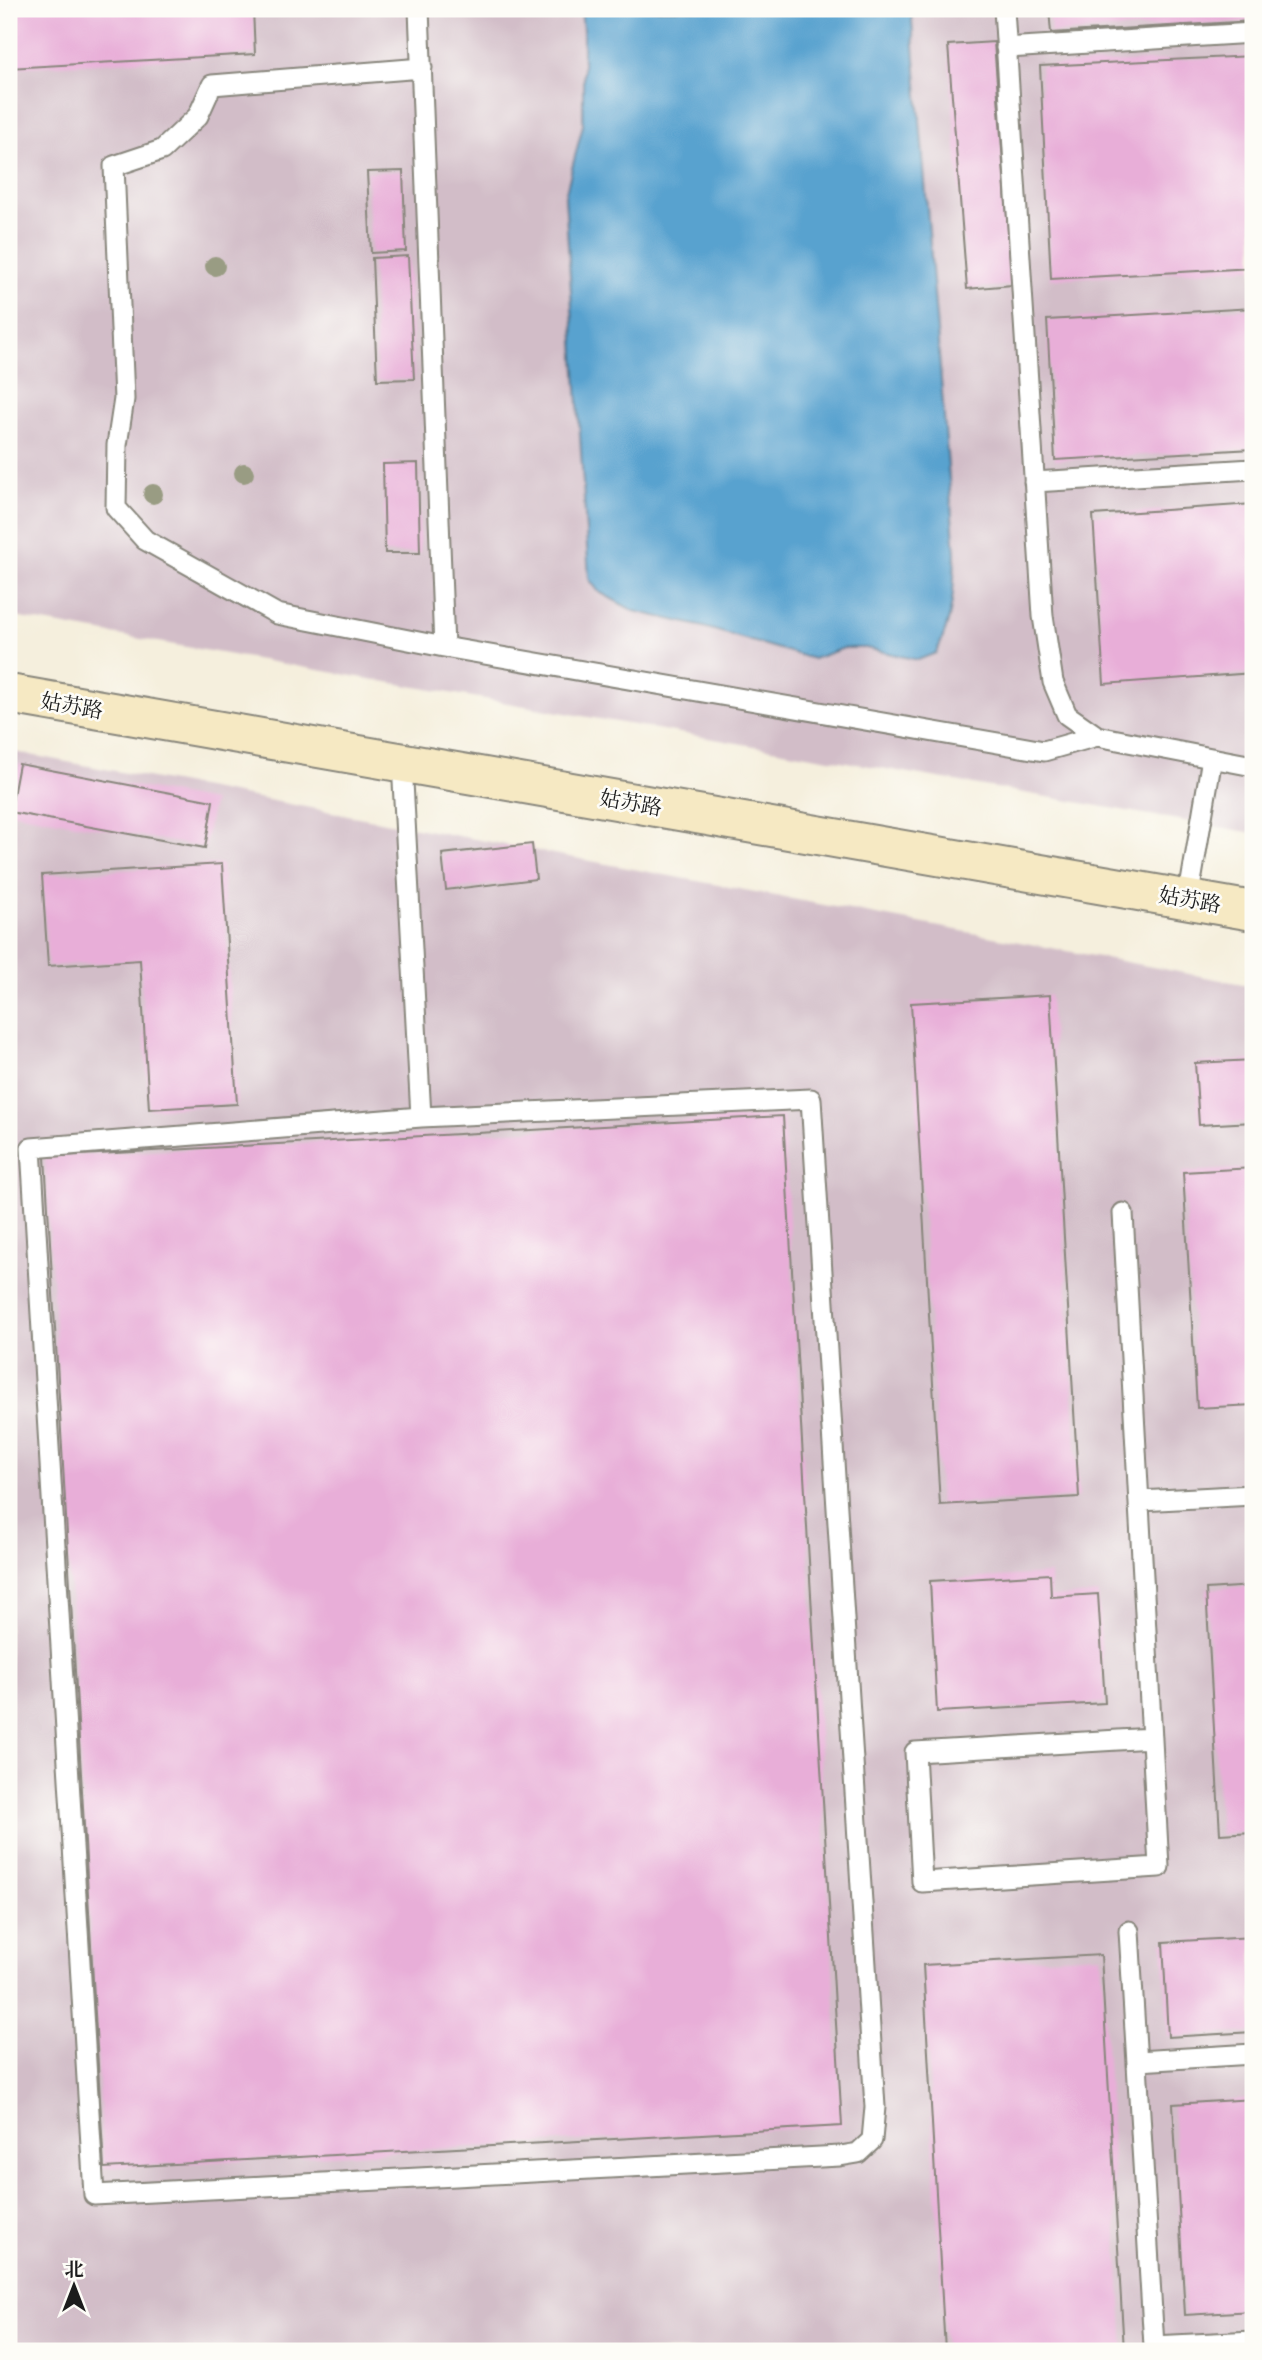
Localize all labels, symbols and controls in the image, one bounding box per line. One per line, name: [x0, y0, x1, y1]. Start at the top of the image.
street label: 姑苏路: [38, 688, 105, 727]
street label: 姑苏路: [597, 785, 664, 824]
street label: 姑苏路: [1156, 882, 1223, 921]
north arrow: [38, 2252, 108, 2322]
text: 北: [64, 2258, 84, 2284]

